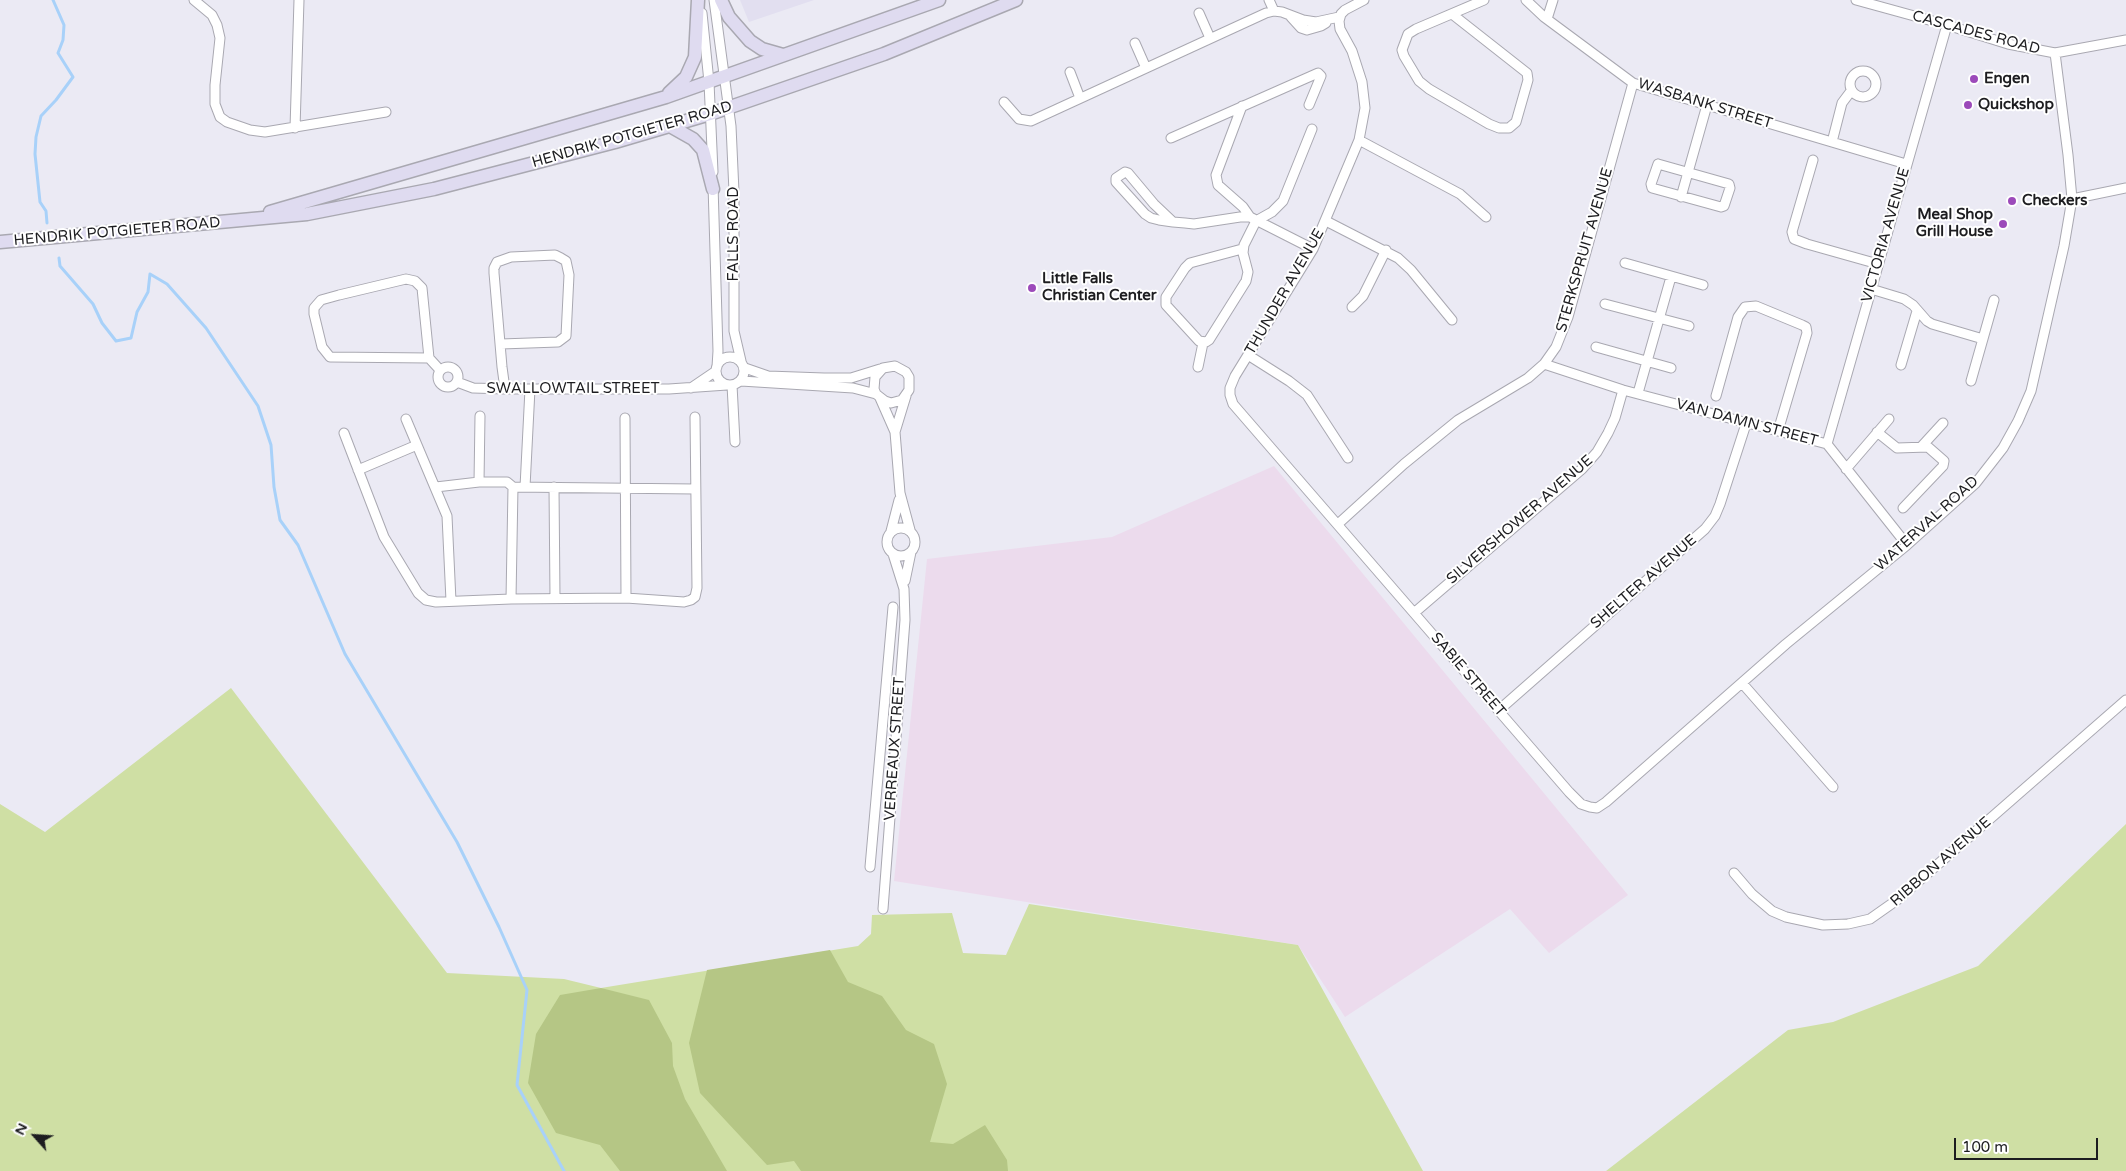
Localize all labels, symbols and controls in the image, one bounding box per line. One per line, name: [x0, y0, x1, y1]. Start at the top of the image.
street label: CASCADES ROAD: [1910, 7, 2042, 59]
place label: Engen: [1984, 70, 2030, 88]
marker: Engen: [1968, 73, 1980, 85]
street label: WASBANK STREET: [1635, 75, 1775, 133]
place label: Quickshop: [1978, 96, 2054, 114]
street label: HENDRIK POTGIETER ROAD: [530, 98, 734, 172]
marker: Quickshop: [1962, 99, 1974, 111]
street label: VICTORIA AVENUE: [1858, 165, 1914, 305]
street label: STERKSPRUIT AVENUE: [1553, 166, 1617, 334]
street label: FALLS ROAD: [725, 186, 743, 282]
place label: Checkers: [2022, 192, 2088, 210]
marker: Checkers: [2006, 195, 2018, 207]
place label: Meal Shop Grill House: [1916, 206, 1993, 241]
street label: HENDRIK POTGIETER ROAD: [13, 214, 221, 250]
marker: Meal Shop Grill House: [1997, 218, 2009, 230]
street label: THUNDER AVENUE: [1242, 226, 1328, 358]
place label: Little Falls Christian Center: [1042, 270, 1157, 305]
marker: Little Falls Christian Center: [1026, 282, 1038, 294]
street label: SWALLOWTAIL STREET: [486, 380, 660, 398]
street label: VAN DAMN STREET: [1674, 395, 1820, 451]
street label: SILVERSHOWER AVENUE: [1443, 452, 1597, 588]
street label: WATERVAL ROAD: [1871, 473, 1983, 575]
street label: SHELTER AVENUE: [1587, 531, 1701, 633]
street label: SABIE STREET: [1427, 629, 1509, 721]
street label: VERREAUX STREET: [881, 677, 909, 821]
street label: RIBBON AVENUE: [1887, 813, 1995, 911]
north arrow: [10, 1111, 60, 1161]
text: N: [11, 1120, 31, 1138]
scale bar: [1956, 1128, 2100, 1160]
text: 100 m: [1962, 1138, 2008, 1156]

